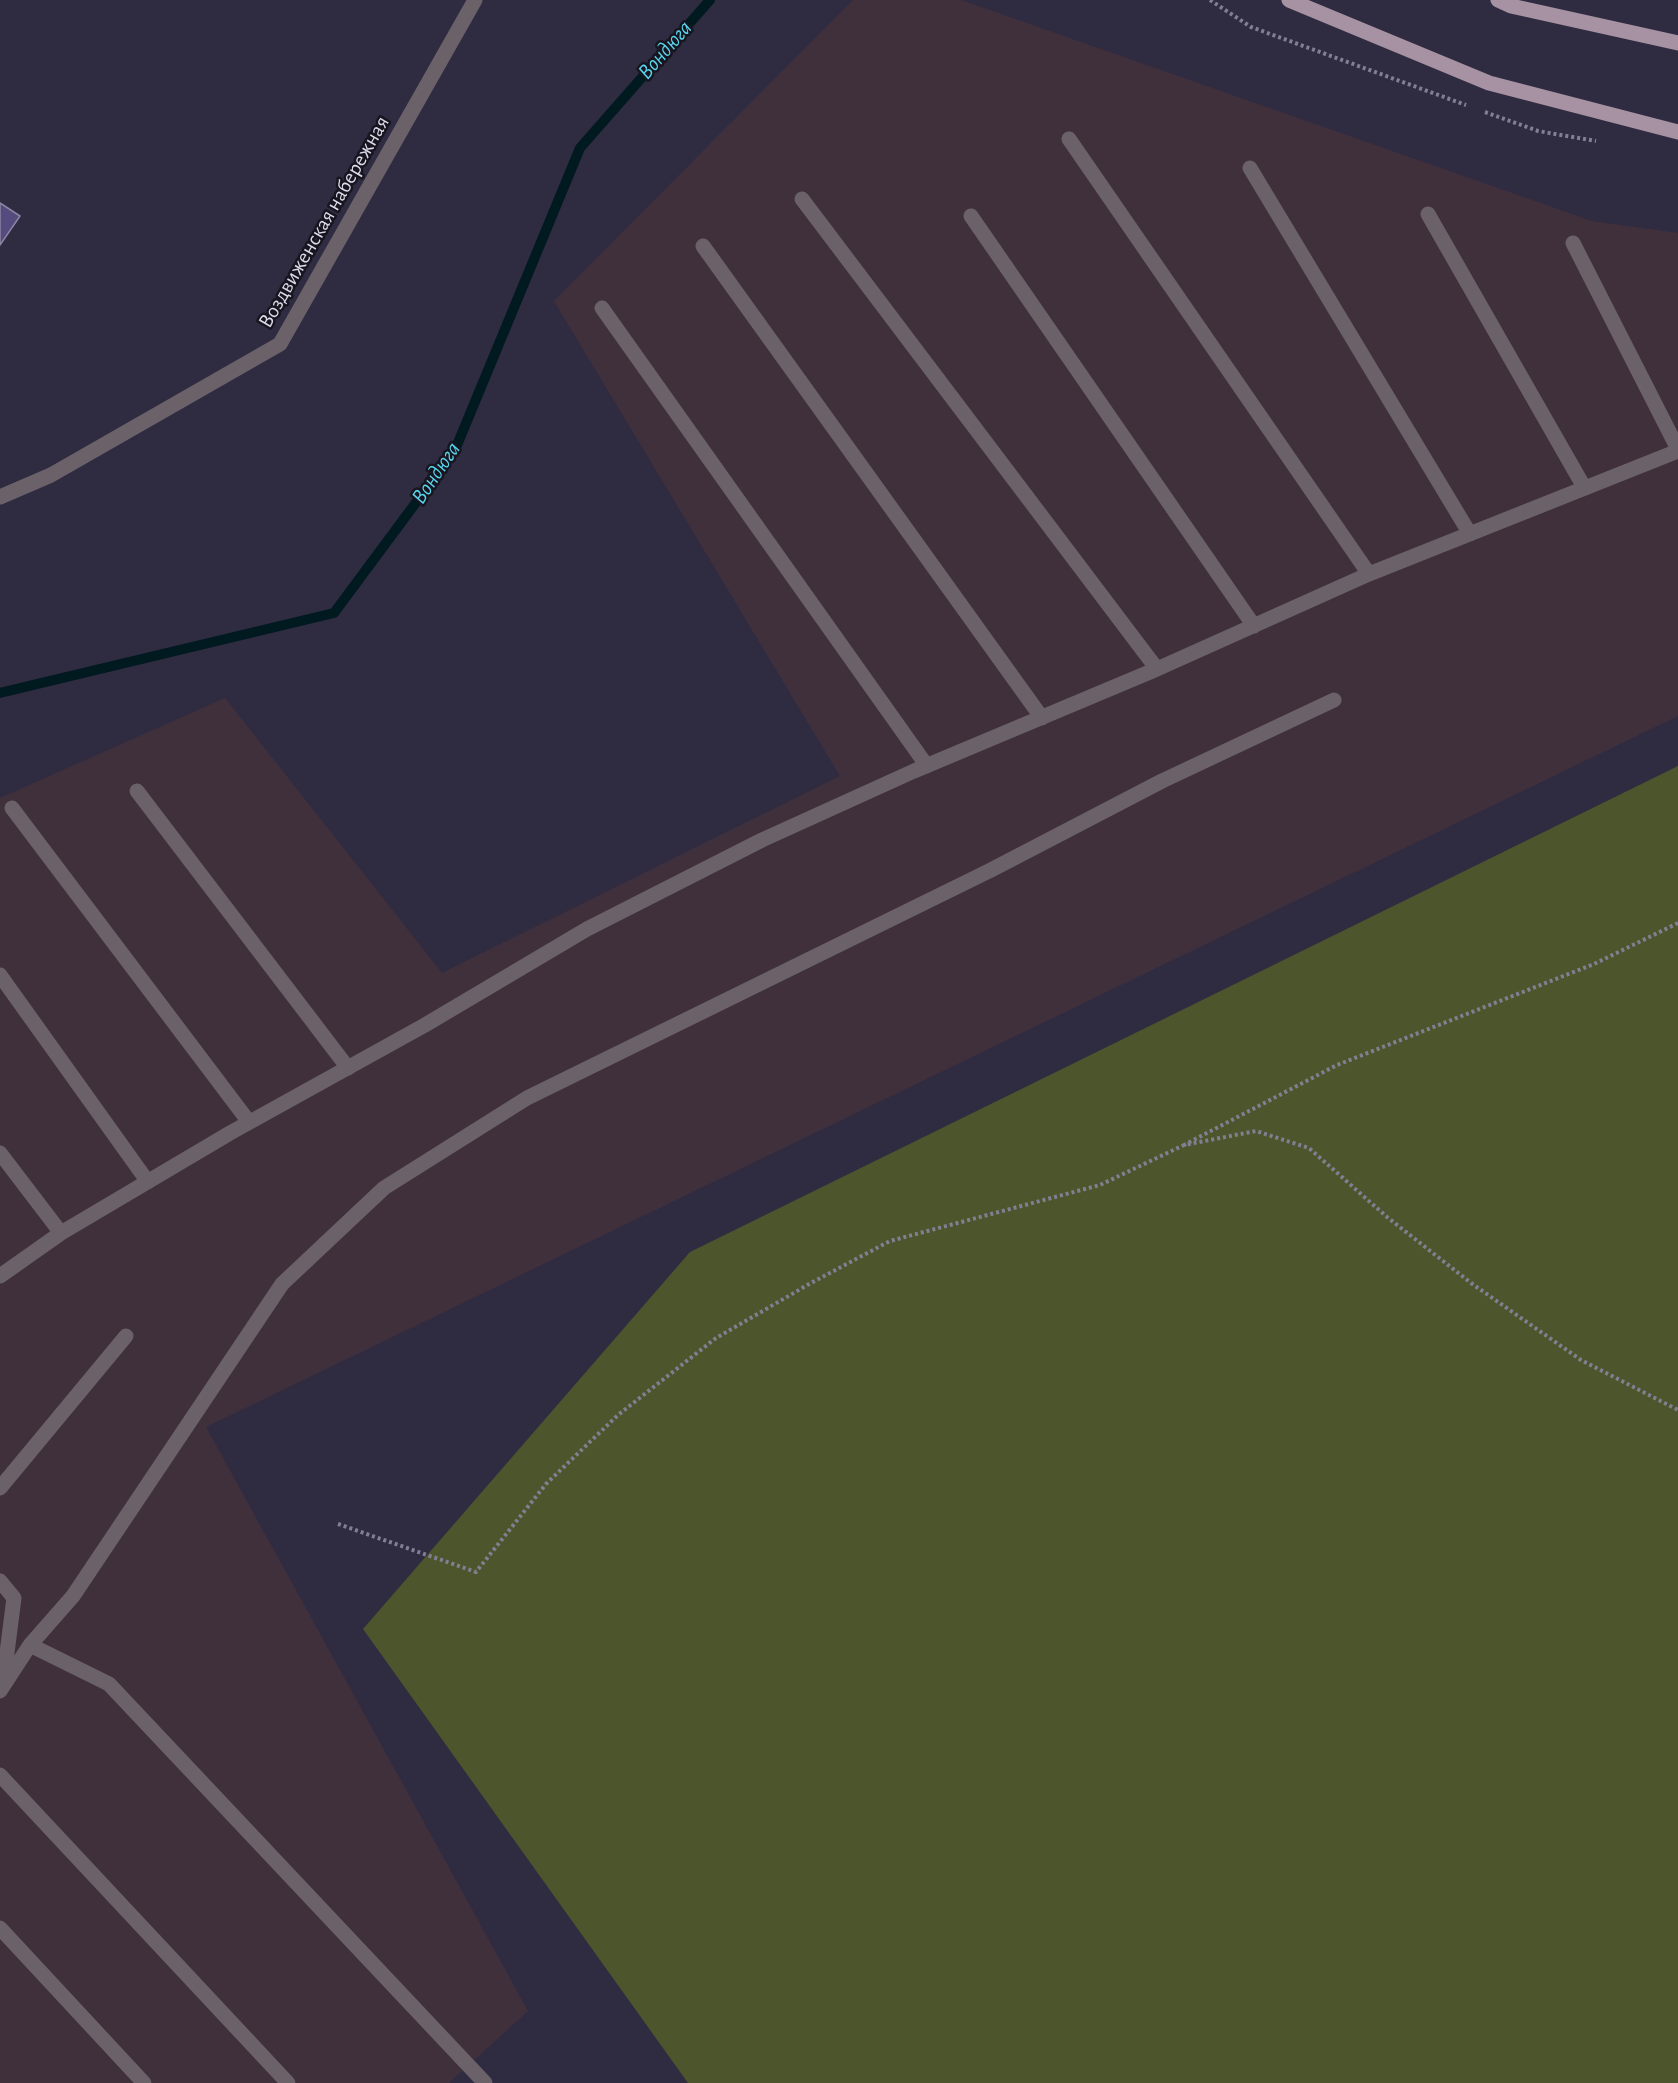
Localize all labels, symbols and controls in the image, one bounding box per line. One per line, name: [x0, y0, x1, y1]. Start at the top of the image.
water label: Вондюга: [632, 15, 698, 85]
street label: Воздвиженская набережная: [253, 112, 395, 332]
water label: Вондюга: [406, 437, 466, 509]

